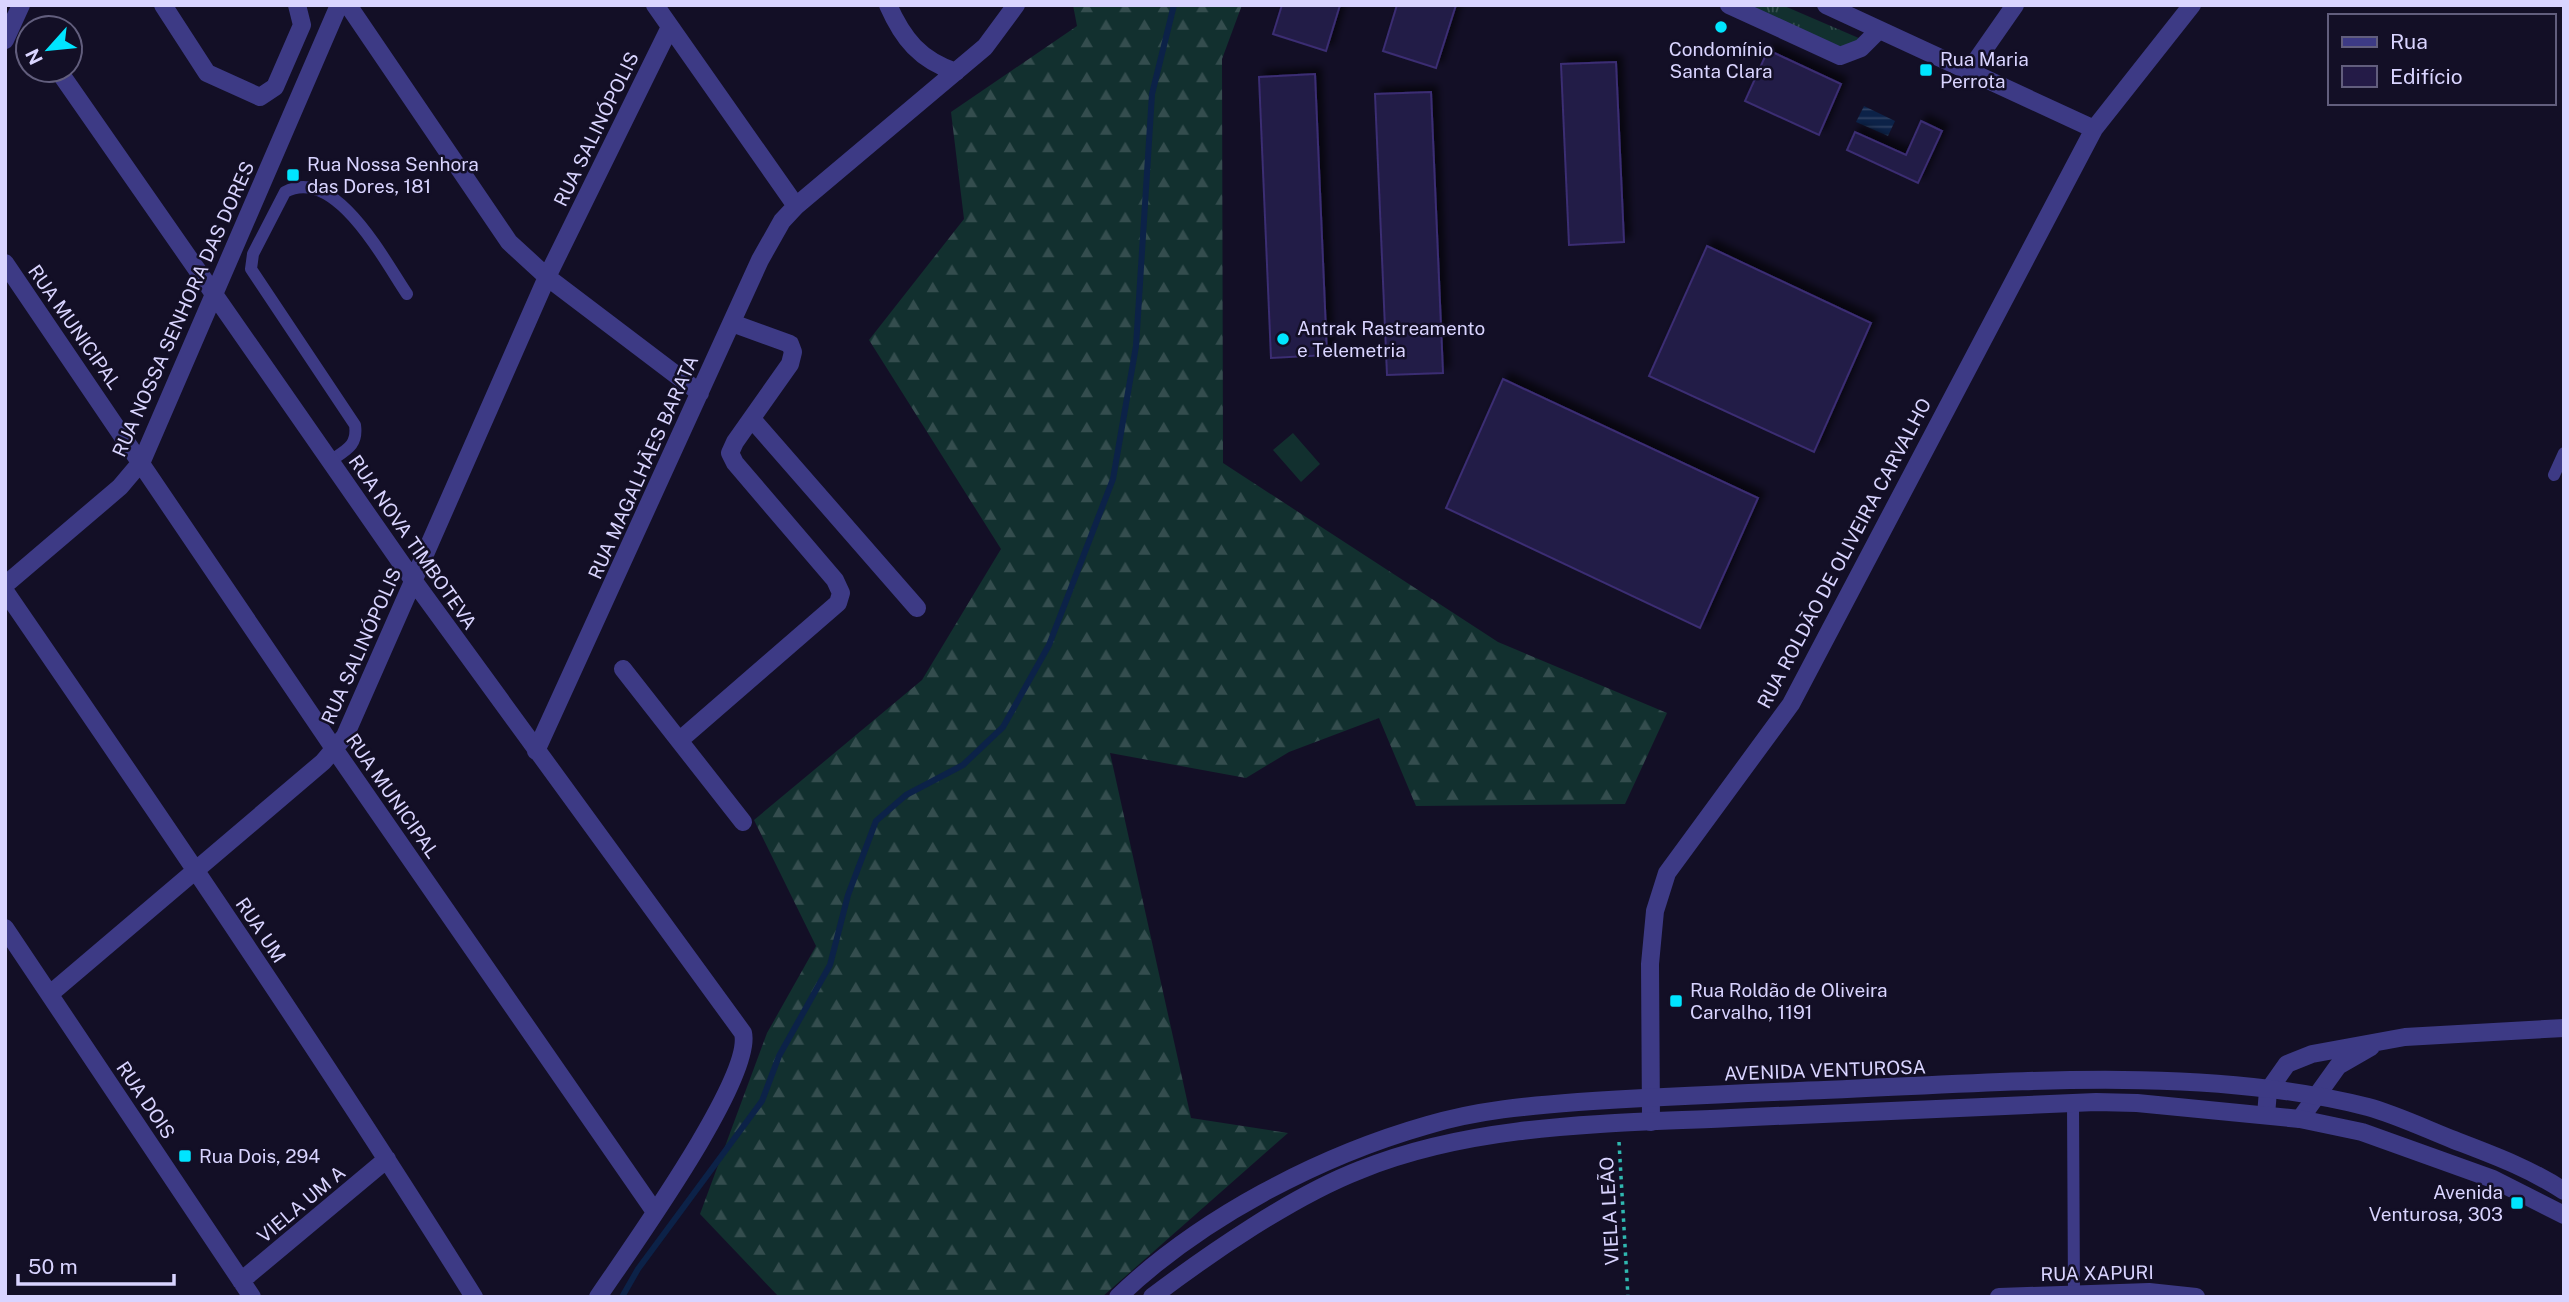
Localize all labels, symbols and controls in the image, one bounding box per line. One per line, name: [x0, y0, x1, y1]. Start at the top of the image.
north arrow: [14, 14, 84, 84]
legend: [2328, 14, 2555, 105]
marker: Condomínio Santa Clara: [1713, 19, 1729, 35]
text: Rua: [2390, 29, 2428, 54]
place label: Condomínio Santa Clara: [1669, 38, 1773, 82]
text: N: [21, 45, 47, 68]
street label: RUA SALINÓPOLIS: [549, 48, 643, 210]
place label: Rua Maria Perrota: [1940, 48, 2029, 92]
marker: Rua Maria Perrota: [1918, 62, 1934, 78]
text: Edifício: [2390, 64, 2463, 89]
place label: Rua Nossa Senhora das Dores, 181: [307, 153, 479, 197]
street label: RUA NOSSA SENHORA DAS DORES: [108, 158, 258, 460]
marker: Rua Nossa Senhora das Dores, 181: [285, 167, 301, 183]
street label: RUA MUNICIPAL: [24, 261, 126, 393]
place label: Antrak Rastreamento e Telemetria: [1297, 317, 1485, 361]
marker: Antrak Rastreamento e Telemetria: [1275, 331, 1291, 347]
street label: RUA MAGALHÃES BARATA: [584, 352, 702, 582]
street label: RUA ROLDÃO DE OLIVEIRA CARVALHO: [1753, 394, 1935, 712]
street label: RUA NOVA TIMBOTEVA: [344, 451, 482, 633]
street label: RUA SALINÓPOLIS: [317, 564, 405, 728]
street label: RUA MUNICIPAL: [342, 730, 444, 862]
street label: RUA UM: [231, 893, 291, 967]
place label: Rua Roldão de Oliveira Carvalho, 1191: [1690, 979, 1888, 1023]
marker: Rua Roldão de Oliveira Carvalho, 1191: [1668, 993, 1684, 1009]
street label: AVENIDA VENTUROSA: [1724, 1055, 1926, 1085]
street label: RUA DOIS: [112, 1057, 180, 1143]
place label: Rua Dois, 294: [199, 1145, 320, 1167]
marker: Rua Dois, 294: [177, 1148, 193, 1164]
street label: VIELA LEÃO: [1595, 1156, 1623, 1266]
street label: VIELA UM A: [253, 1161, 349, 1247]
place label: Avenida Venturosa, 303: [2369, 1181, 2503, 1225]
marker: Avenida Venturosa, 303: [2509, 1195, 2525, 1211]
scale bar: [18, 1242, 173, 1286]
text: 50 m: [28, 1254, 78, 1279]
street label: RUA XAPURI: [2040, 1261, 2154, 1285]

